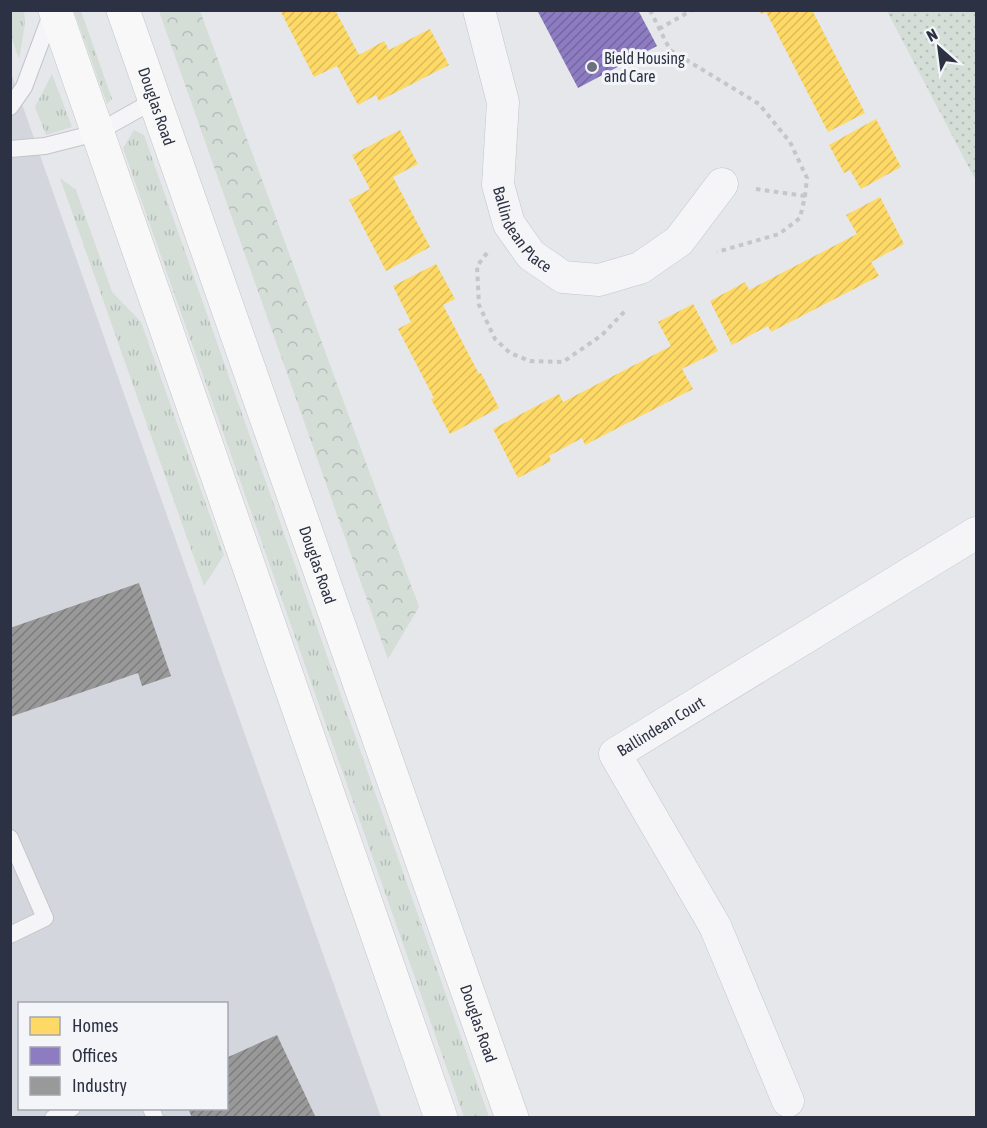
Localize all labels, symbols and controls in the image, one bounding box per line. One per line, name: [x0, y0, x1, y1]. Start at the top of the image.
north arrow: [909, 18, 969, 78]
text: N: [924, 25, 940, 45]
place label: Bield Housing and Care: [604, 49, 685, 85]
marker: Bield Housing and Care: [585, 60, 599, 74]
street label: Douglas Road: [135, 65, 179, 148]
street label: Ballindean Place: [490, 184, 555, 276]
street label: Douglas Road: [296, 523, 340, 606]
street label: Ballindean Court: [614, 692, 708, 760]
street label: Douglas Road: [457, 982, 501, 1065]
legend: [18, 1002, 228, 1110]
text: Homes: [72, 1015, 118, 1036]
text: Offices: [72, 1045, 118, 1066]
text: Industry: [72, 1075, 127, 1096]

